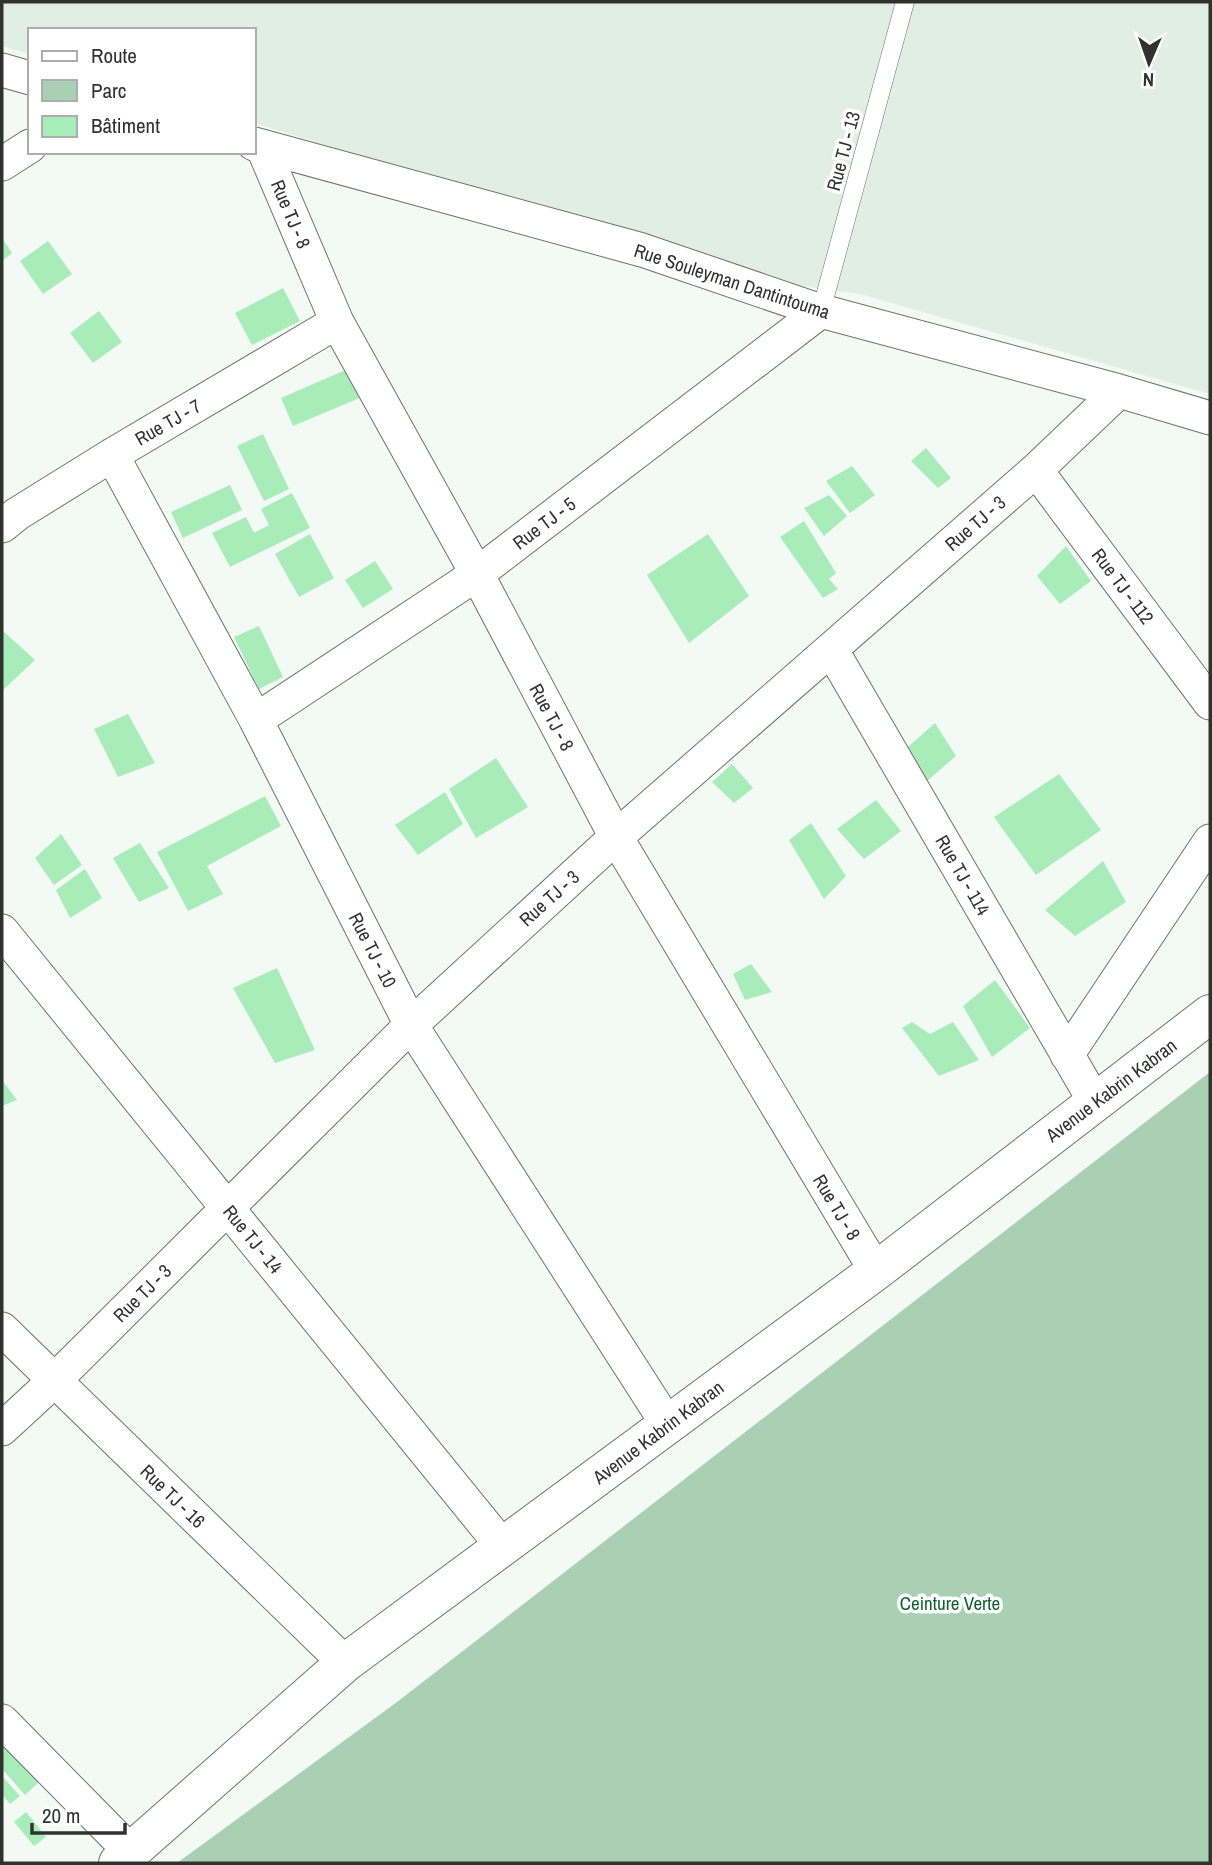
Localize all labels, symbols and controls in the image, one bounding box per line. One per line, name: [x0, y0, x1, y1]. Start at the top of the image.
legend: [28, 28, 256, 154]
north arrow: [1114, 28, 1184, 98]
text: Route: [91, 41, 137, 70]
text: N: [1142, 67, 1154, 93]
text: Parc: [91, 76, 126, 105]
street label: Rue TJ - 13: [820, 108, 866, 194]
text: Bâtiment: [91, 111, 160, 140]
street label: Rue TJ - 8: [265, 176, 317, 252]
street label: Rue Souleyman Dantintouma: [631, 237, 834, 325]
street label: Rue TJ - 7: [130, 392, 206, 451]
street label: Rue TJ - 3: [939, 489, 1011, 557]
street label: Rue TJ - 5: [507, 491, 581, 555]
street label: Rue TJ - 112: [1086, 543, 1160, 629]
street label: Rue TJ - 8: [524, 679, 580, 755]
street label: Rue TJ - 114: [930, 830, 997, 920]
street label: Rue TJ - 3: [513, 864, 585, 932]
street label: Rue TJ - 10: [343, 908, 403, 992]
street label: Avenue Kabrin Kabran: [1040, 1032, 1182, 1148]
street label: Rue TJ - 8: [807, 1169, 867, 1245]
street label: Rue TJ - 14: [217, 1199, 289, 1279]
street label: Rue TJ - 3: [107, 1258, 177, 1328]
street label: Avenue Kabrin Kabran: [587, 1374, 729, 1490]
street label: Rue TJ - 16: [135, 1458, 211, 1534]
park label: Ceinture Verte: [900, 1590, 1000, 1616]
scale bar: [32, 1792, 124, 1836]
text: 20 m: [42, 1801, 80, 1830]

